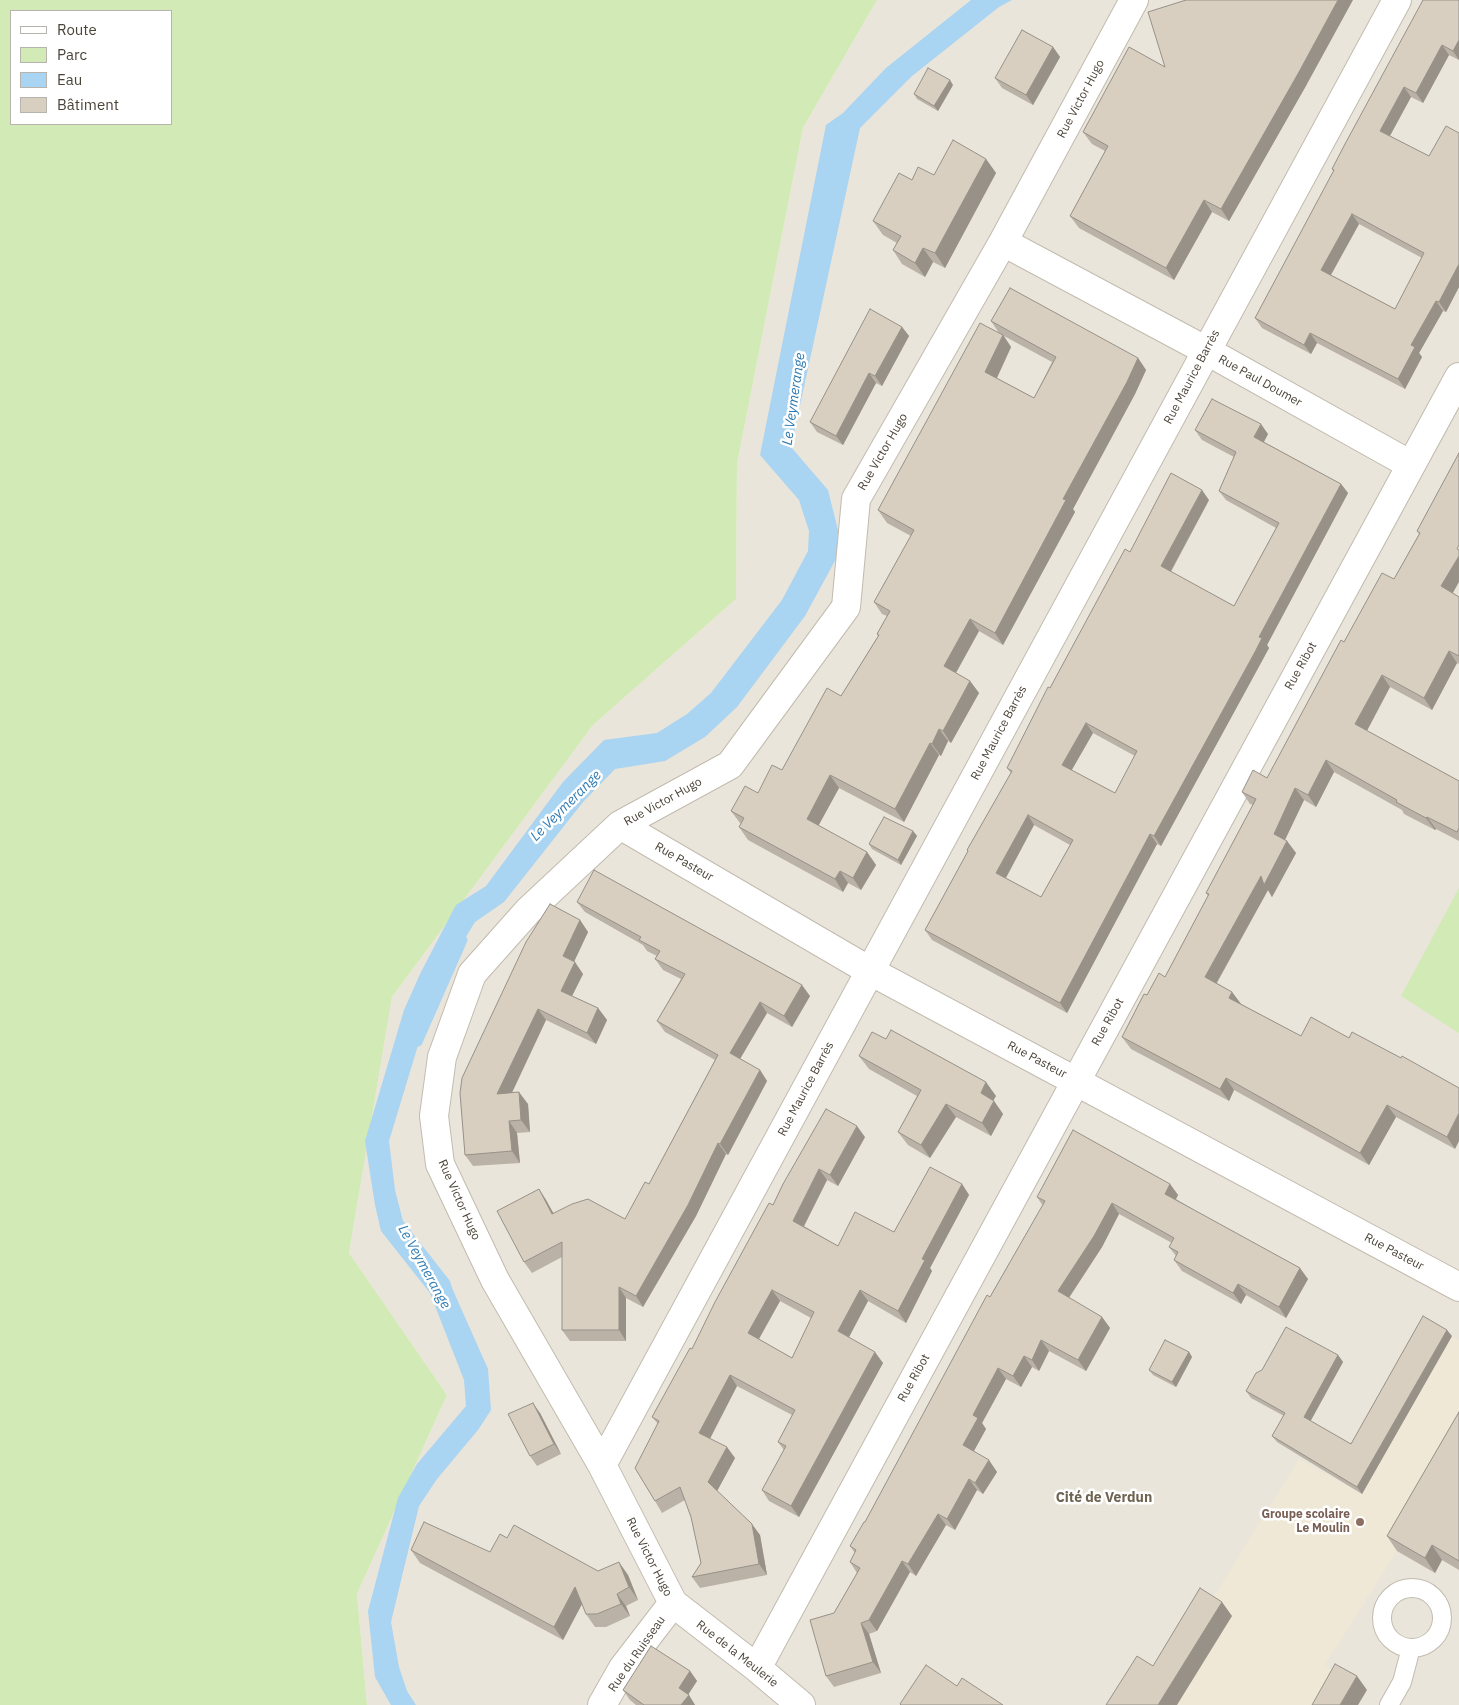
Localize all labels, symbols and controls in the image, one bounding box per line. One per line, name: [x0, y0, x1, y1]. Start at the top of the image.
legend: [10, 10, 172, 125]
text: Route: [57, 20, 97, 39]
text: Parc: [57, 45, 87, 64]
street label: Rue Victor Hugo: [1054, 57, 1108, 141]
text: Eau: [57, 70, 82, 89]
text: Bâtiment: [57, 95, 119, 114]
street label: Rue Maurice Barrès: [1161, 327, 1223, 427]
water label: Le Veymerange: [779, 352, 809, 446]
street label: Rue Paul Doumer: [1216, 352, 1304, 410]
street label: Rue Victor Hugo: [855, 411, 911, 493]
street label: Rue Ribot: [1282, 640, 1320, 692]
street label: Rue Maurice Barrès: [968, 683, 1030, 783]
water label: Le Veymerange: [527, 767, 605, 845]
street label: Rue Victor Hugo: [622, 775, 704, 829]
street label: Rue Pasteur: [652, 839, 716, 885]
street label: Rue Ribot: [1089, 996, 1127, 1048]
street label: Rue Pasteur: [1005, 1038, 1069, 1082]
street label: Rue Maurice Barrès: [775, 1039, 837, 1139]
street label: Rue Victor Hugo: [435, 1157, 483, 1243]
water label: Le Veymerange: [394, 1222, 454, 1312]
street label: Rue Pasteur: [1362, 1230, 1426, 1274]
street label: Rue Ribot: [895, 1352, 933, 1404]
district label: Cité de Verdun: [1056, 1490, 1152, 1506]
place label: Groupe scolaire Le Moulin: [1261, 1508, 1350, 1536]
street label: Rue Victor Hugo: [623, 1515, 675, 1599]
marker: Groupe scolaire Le Moulin: [1354, 1516, 1366, 1528]
street label: Rue du Ruisseau: [605, 1613, 669, 1695]
street label: Rue de la Meulerie: [693, 1618, 781, 1690]

